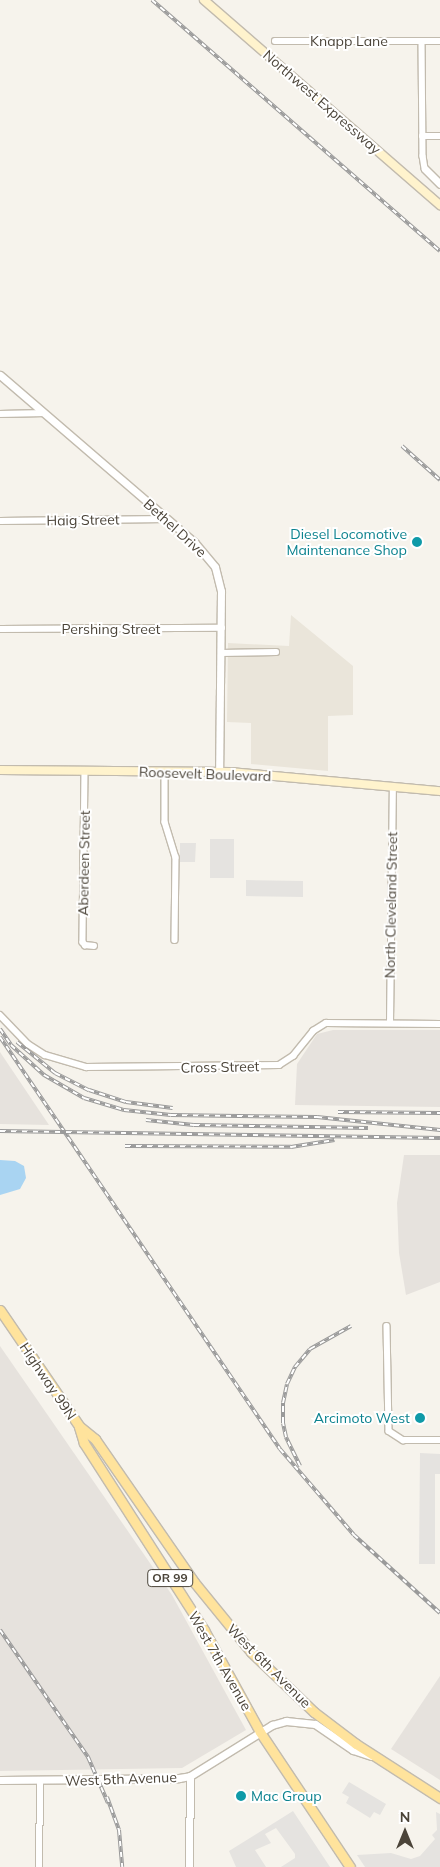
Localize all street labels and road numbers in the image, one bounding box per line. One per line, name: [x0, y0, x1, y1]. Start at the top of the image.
street label: Knapp Lane: [310, 33, 388, 49]
street label: Northwest Expressway: [260, 46, 384, 158]
street label: Bethel Drive: [140, 495, 210, 561]
street label: Haig Street: [46, 511, 120, 529]
street label: Pershing Street: [62, 621, 160, 637]
street label: Roosevelt Boulevard: [139, 763, 271, 785]
street label: Aberdeen Street: [75, 810, 93, 916]
street label: North Cleveland Street: [381, 831, 401, 979]
street label: Cross Street: [180, 1058, 260, 1076]
street label: Highway 99N: [16, 1339, 80, 1423]
road number: OR 99: [146, 1569, 194, 1588]
street label: West 7th Avenue: [185, 1608, 255, 1714]
street label: West 6th Avenue: [224, 1621, 314, 1711]
street label: West 5th Avenue: [65, 1769, 177, 1789]

